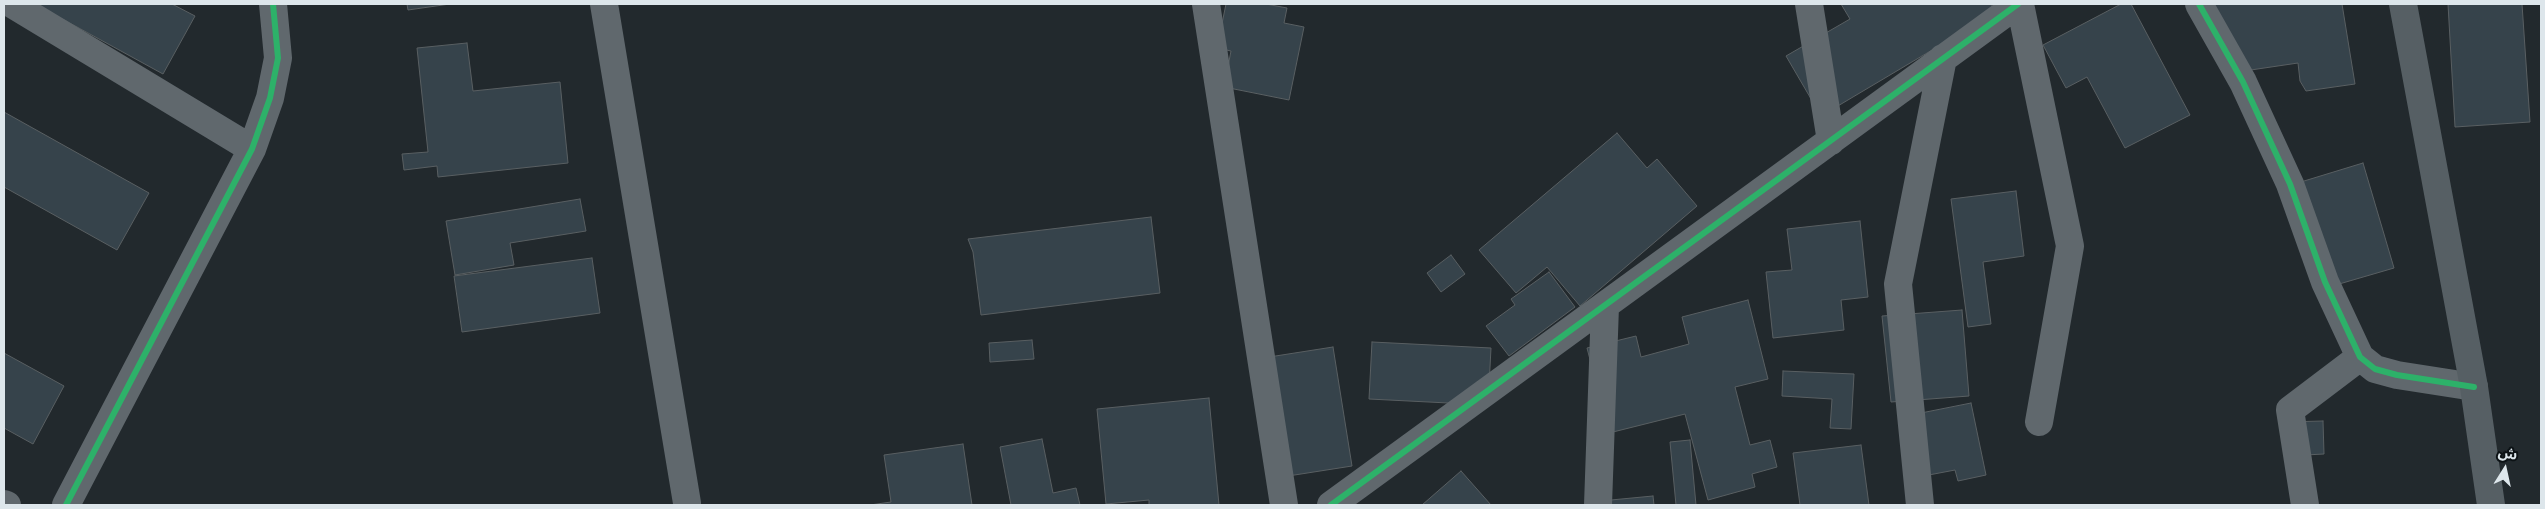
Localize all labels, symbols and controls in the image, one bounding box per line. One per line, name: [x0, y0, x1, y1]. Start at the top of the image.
north arrow: [2480, 444, 2530, 494]
text: ش: [2497, 444, 2519, 464]

